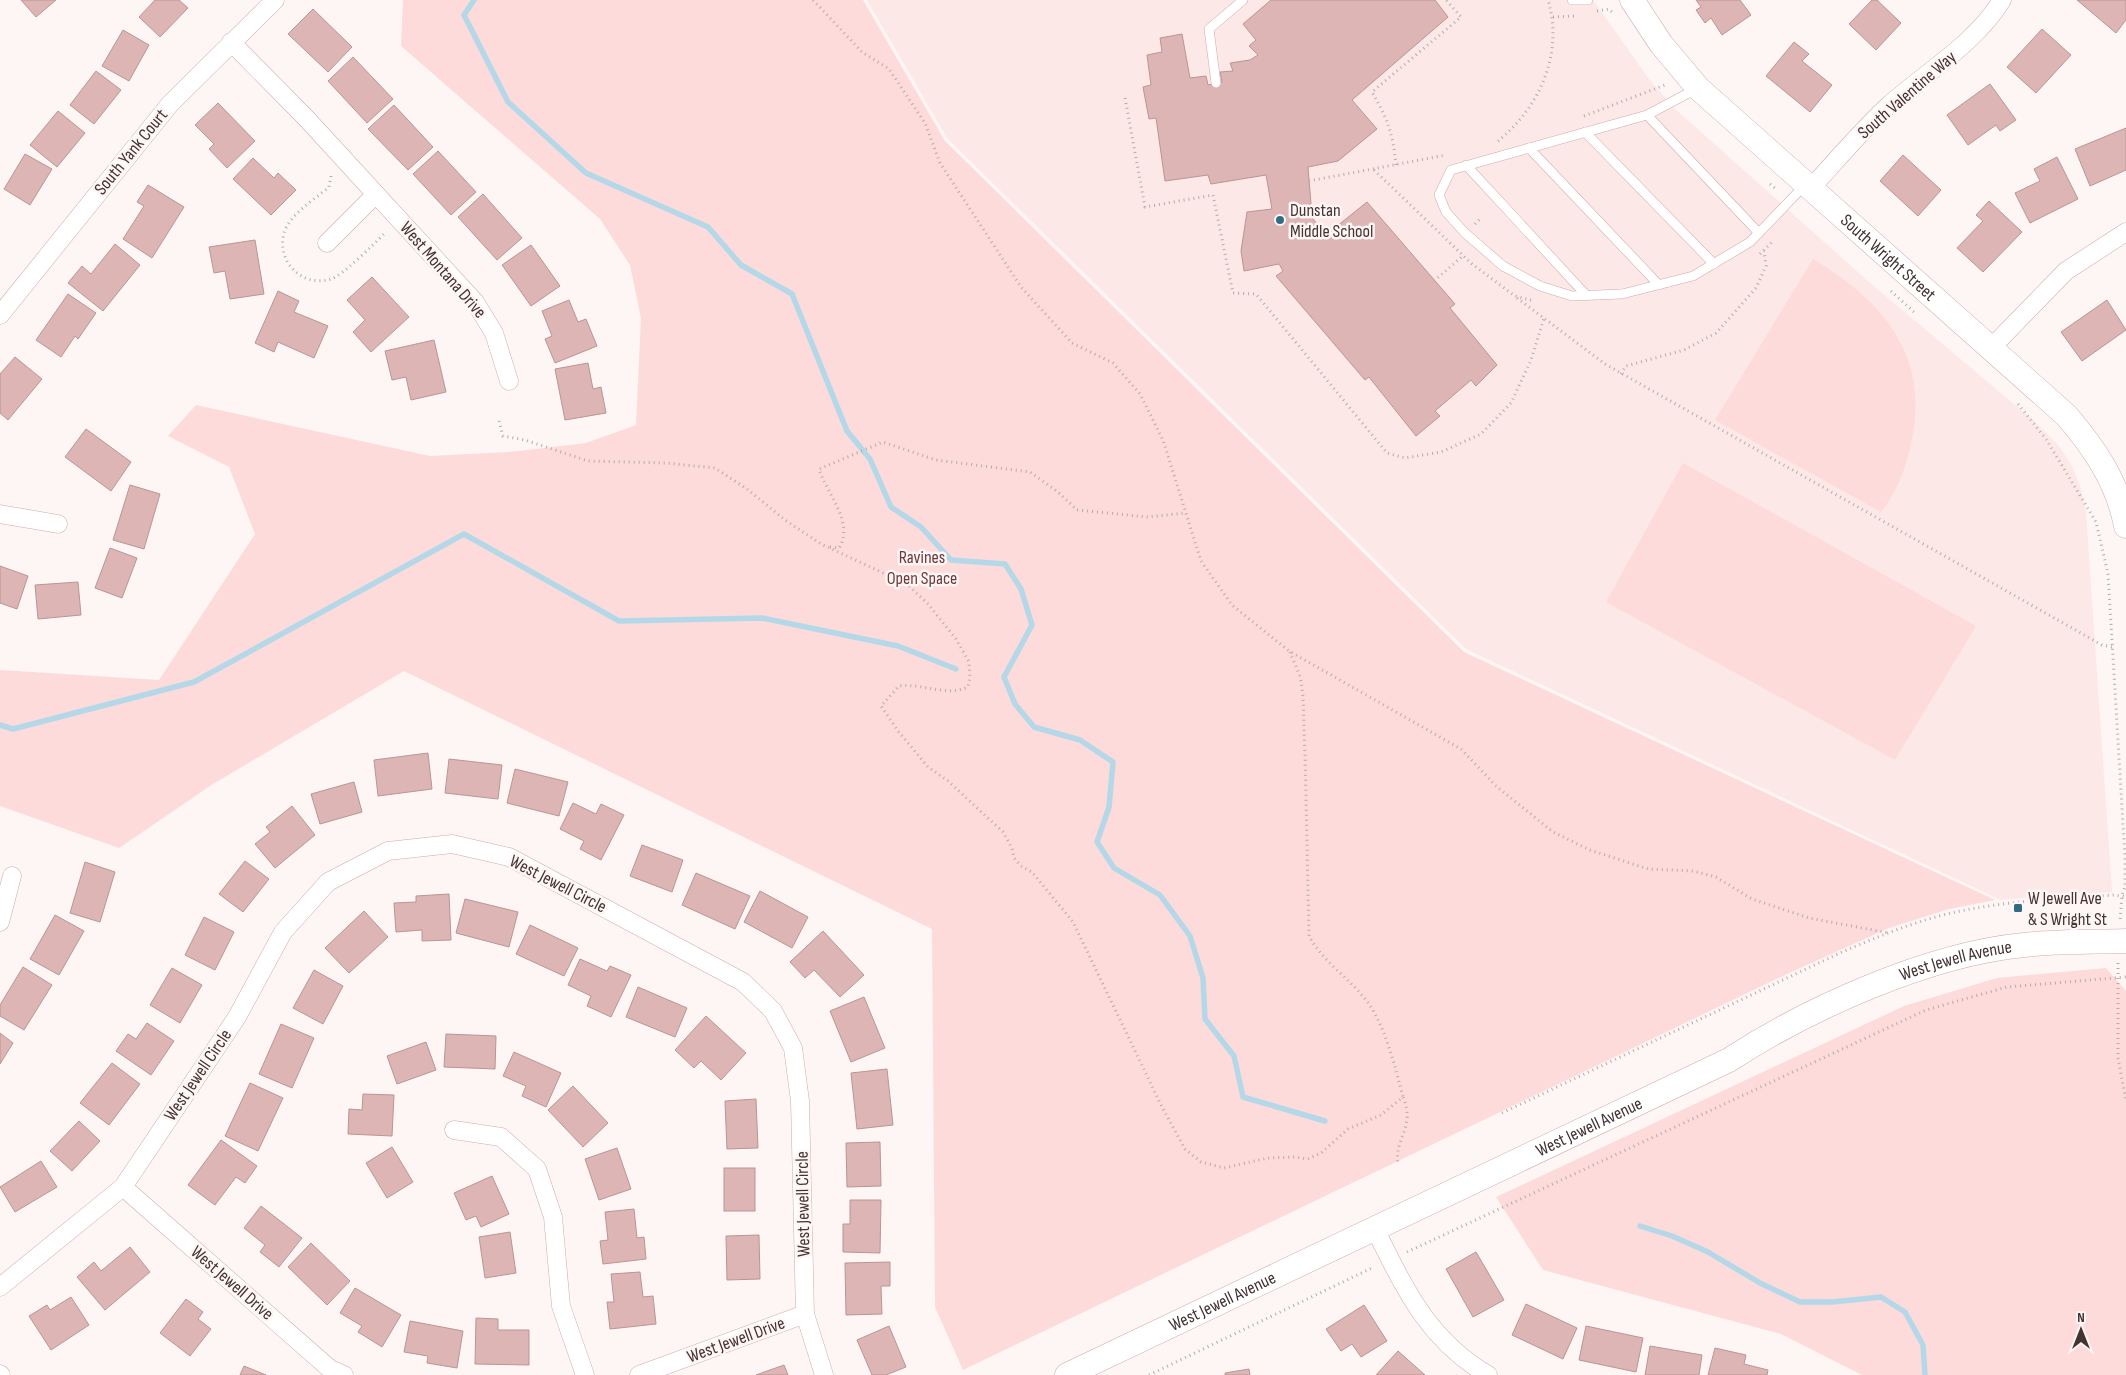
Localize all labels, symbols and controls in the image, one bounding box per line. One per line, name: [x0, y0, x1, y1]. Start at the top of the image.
street label: South Valentine Way: [1854, 47, 1960, 143]
street label: South Yank Court: [90, 104, 172, 199]
place label: Dunstan Middle School: [1290, 200, 1373, 242]
street label: South Wright Street: [1837, 209, 1941, 305]
marker: Dunstan Middle School: [1274, 214, 1286, 226]
street label: West Montana Drive: [395, 218, 491, 322]
park label: Ravines Open Space: [887, 547, 957, 589]
street label: West Jewell Circle: [506, 851, 610, 917]
place label: W Jewell Ave & S Wright St: [2028, 888, 2108, 930]
marker: W Jewell Ave & S Wright St: [2012, 902, 2024, 914]
street label: West Jewell Avenue: [1896, 936, 2013, 985]
street label: West Jewell Circle: [160, 1025, 236, 1125]
street label: West Jewell Avenue: [1532, 1092, 1646, 1161]
street label: West Jewell Circle: [792, 1151, 814, 1257]
street label: West Jewell Drive: [186, 1241, 278, 1325]
street label: West Jewell Avenue: [1166, 1267, 1279, 1335]
north arrow: [2056, 1305, 2106, 1355]
text: N: [2077, 1309, 2085, 1326]
street label: West Jewell Drive: [684, 1313, 788, 1367]

